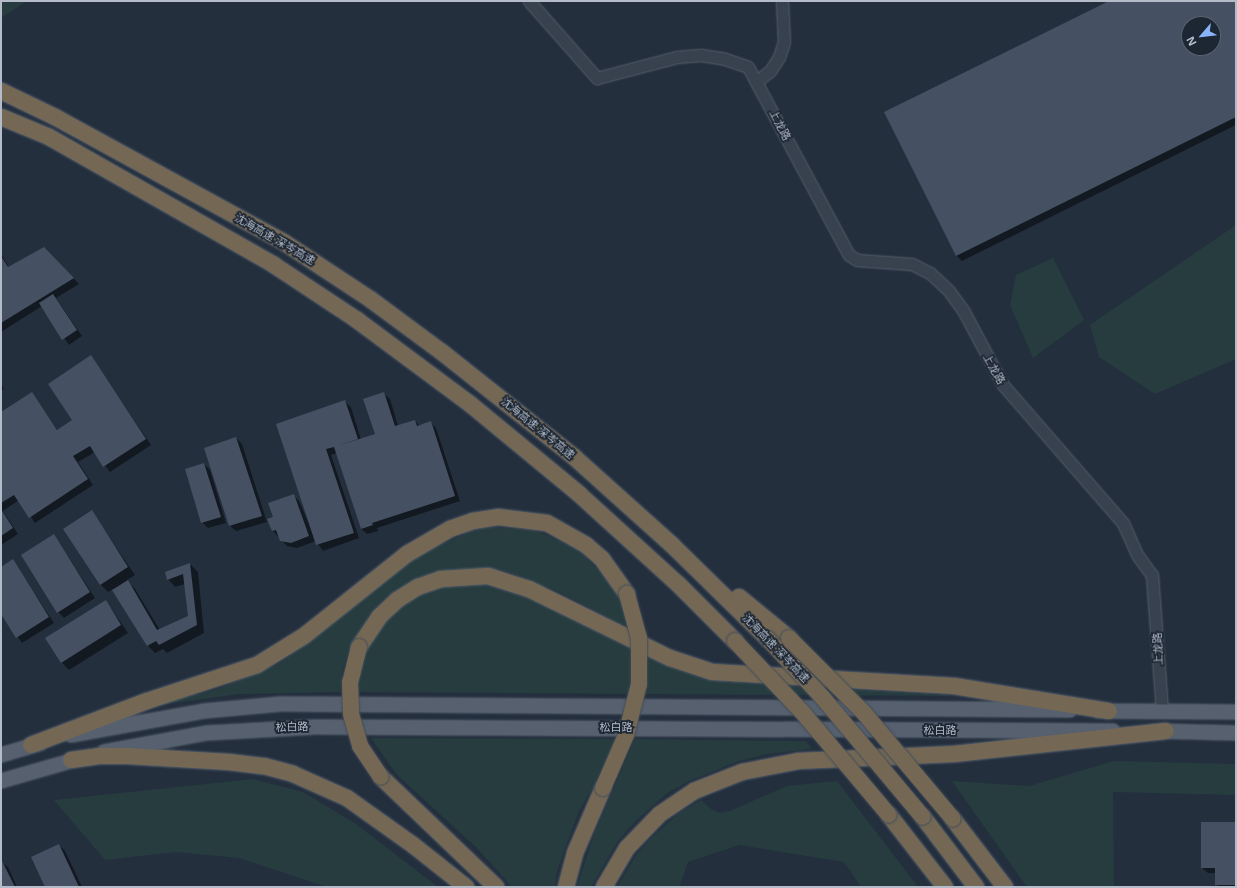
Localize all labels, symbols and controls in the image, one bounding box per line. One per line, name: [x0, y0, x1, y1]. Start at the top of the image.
north arrow: [1181, 16, 1221, 56]
text: N: [1182, 34, 1200, 49]
street label: 上龙路: [766, 107, 794, 143]
street label: 沈海高速 深岑高速: [232, 211, 318, 267]
street label: 上龙路: [980, 351, 1008, 387]
street label: 沈海高速 深岑高速: [499, 394, 577, 462]
street label: 沈海高速 深岑高速: [740, 611, 812, 685]
street label: 上龙路: [1151, 632, 1165, 666]
street label: 松白路: [275, 720, 309, 734]
street label: 松白路: [600, 720, 632, 734]
street label: 松白路: [924, 723, 956, 737]

